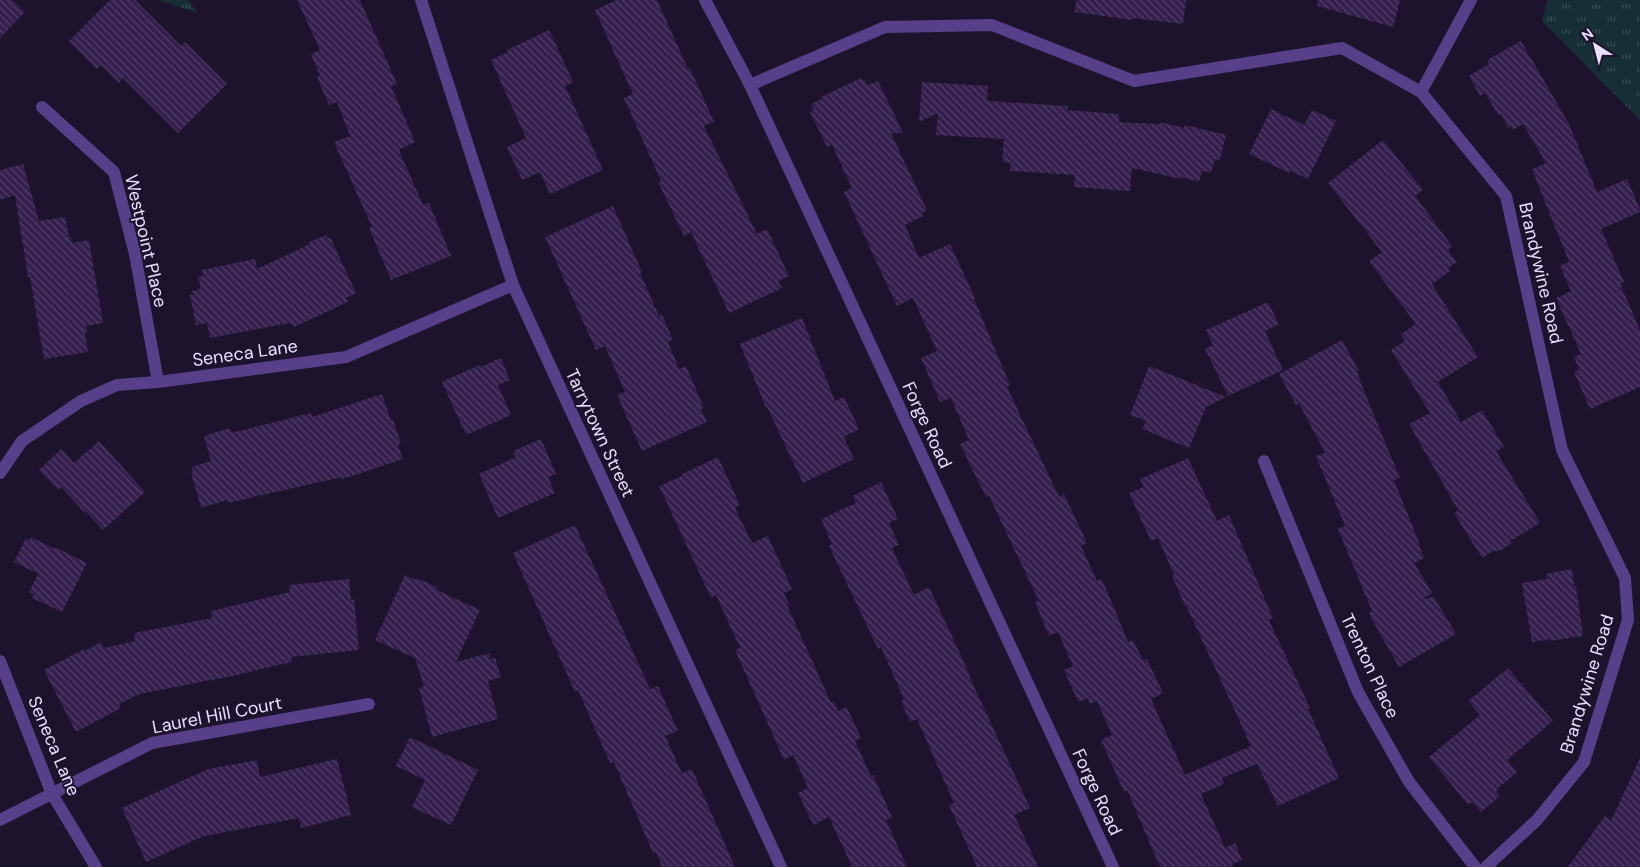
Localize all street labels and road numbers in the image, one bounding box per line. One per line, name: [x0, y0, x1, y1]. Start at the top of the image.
street label: Westpoint Place: [119, 172, 173, 310]
street label: Brandywine Road: [1513, 200, 1569, 346]
street label: Seneca Lane: [191, 334, 299, 372]
street label: Tarrytown Street: [560, 365, 640, 501]
street label: Forge Road: [896, 378, 958, 472]
street label: Trenton Place: [1335, 610, 1405, 722]
street label: Brandywine Road: [1554, 612, 1620, 756]
street label: Laurel Hill Court: [150, 691, 284, 739]
street label: Seneca Lane: [22, 693, 86, 799]
street label: Forge Road: [1066, 745, 1128, 839]

